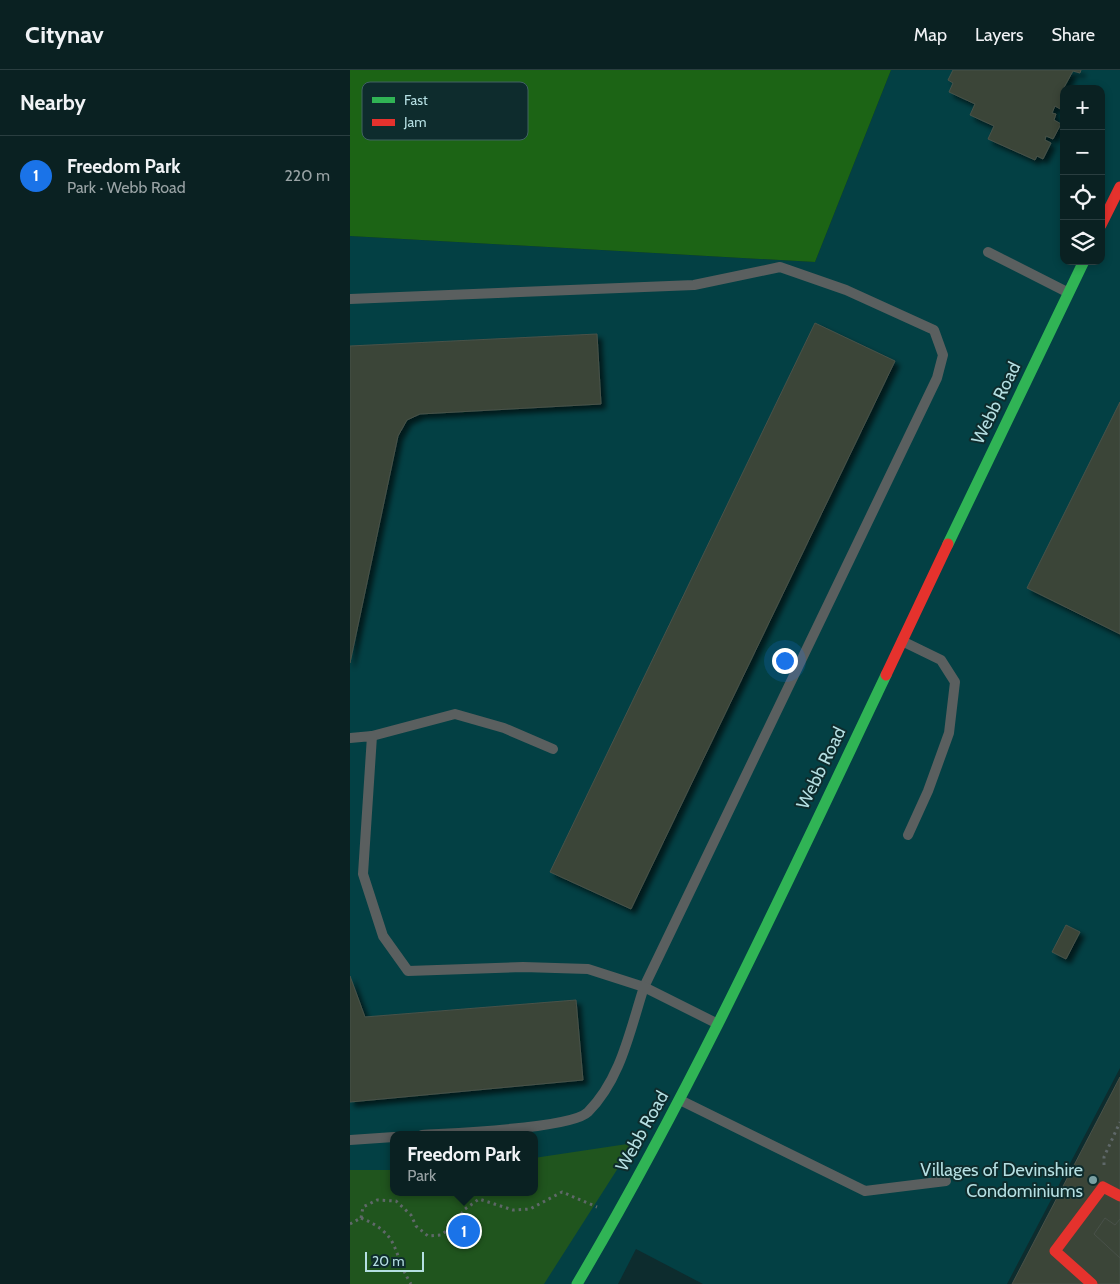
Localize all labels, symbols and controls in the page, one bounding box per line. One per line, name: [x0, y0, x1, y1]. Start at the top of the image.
text: Citynav: [25, 20, 104, 49]
text: Map: [914, 24, 947, 46]
text: Layers: [975, 24, 1024, 46]
text: Share: [1052, 24, 1095, 46]
legend: [362, 82, 528, 140]
map controls: [1060, 85, 1105, 265]
button: +: [1060, 85, 1105, 130]
text: Nearby: [20, 90, 86, 115]
text: Fast: [404, 91, 428, 109]
text: Jam: [403, 113, 426, 131]
button: −: [1060, 130, 1105, 175]
text: Freedom Park: [67, 155, 180, 178]
text: 1: [33, 166, 39, 185]
text: 220 m: [284, 166, 330, 185]
button: locate: [1060, 175, 1105, 220]
text: Park · Webb Road: [67, 178, 186, 197]
button: layers: [1060, 220, 1105, 265]
street label: Webb Road: [967, 358, 1025, 448]
your location: [772, 648, 798, 674]
street label: Webb Road: [792, 723, 850, 813]
street label: Webb Road: [611, 1087, 673, 1175]
popup: [390, 1131, 538, 1196]
text: Freedom Park: [407, 1143, 521, 1166]
place label: Villages of Devinshire Condominiums: [920, 1159, 1083, 1202]
text: Park: [407, 1166, 436, 1185]
marker: Villages of Devinshire Condominiums: [1087, 1174, 1099, 1186]
pin: 1: [448, 1212, 480, 1250]
scale bar: [365, 1249, 424, 1272]
text: 20 m: [372, 1252, 405, 1270]

